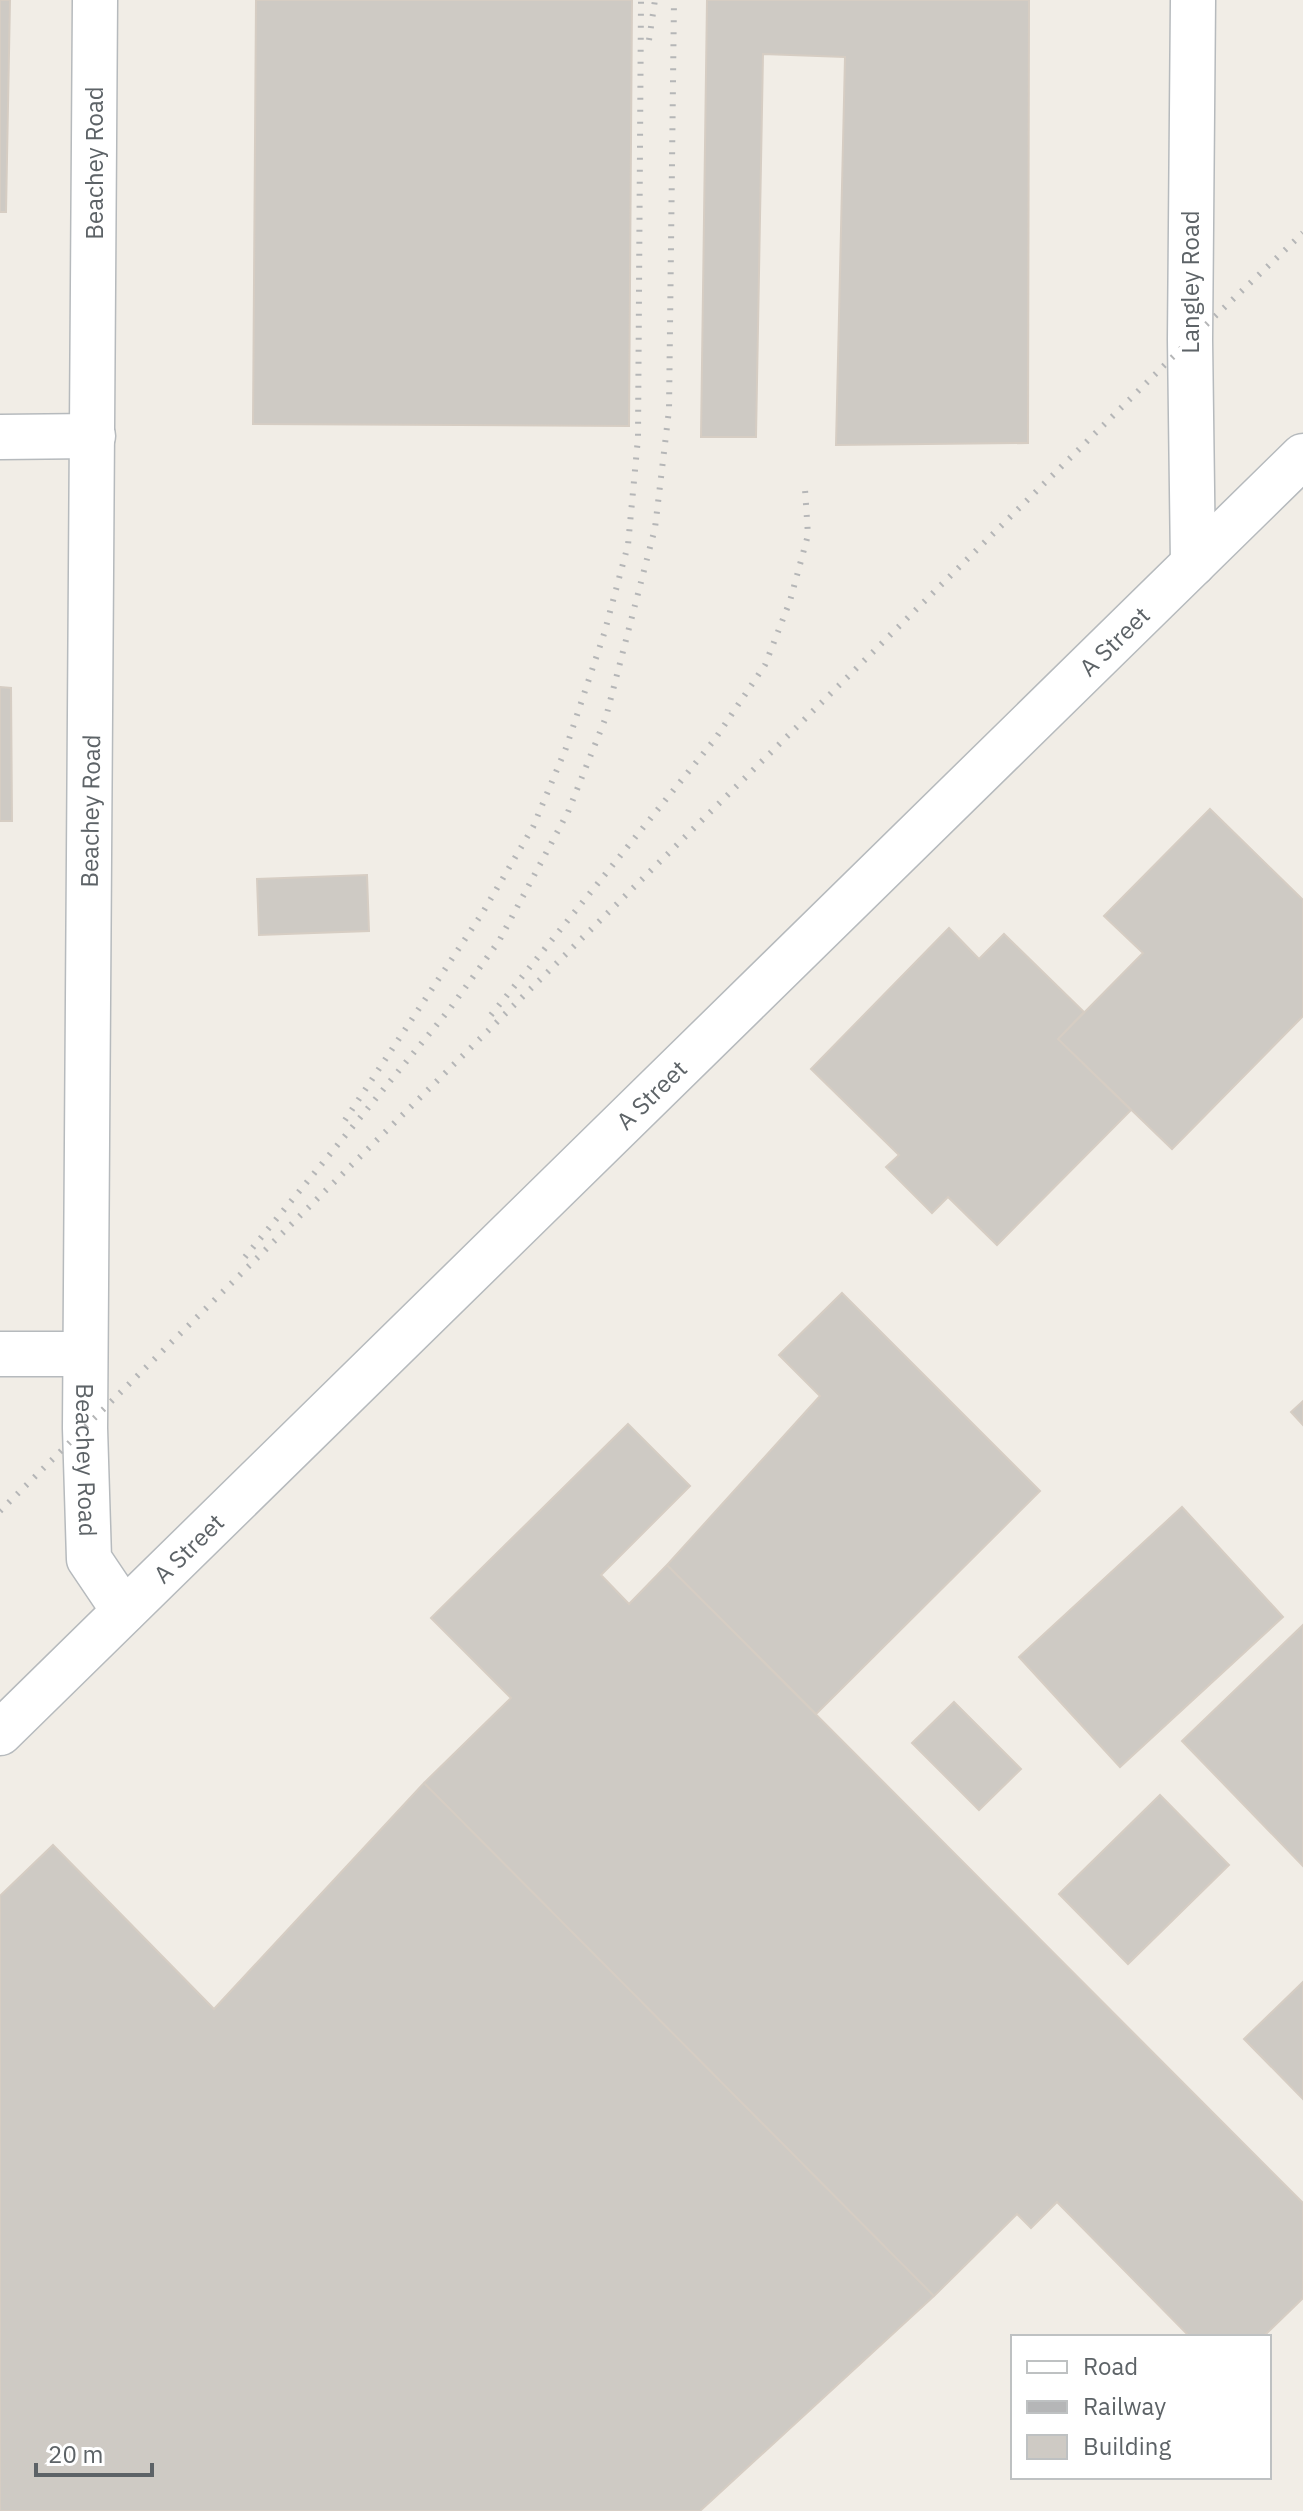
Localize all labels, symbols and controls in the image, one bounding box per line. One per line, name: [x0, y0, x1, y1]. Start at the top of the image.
street label: Beachey Road: [78, 86, 110, 240]
street label: Langley Road: [1174, 210, 1206, 354]
street label: A Street: [1072, 599, 1156, 683]
street label: Beachey Road: [73, 734, 107, 888]
street label: A Street: [609, 1053, 694, 1137]
street label: Beachey Road: [69, 1383, 104, 1537]
street label: A Street: [146, 1506, 231, 1590]
legend: [1011, 2335, 1271, 2479]
text: Road: [1083, 2350, 1138, 2382]
text: Railway: [1083, 2390, 1166, 2422]
scale bar: [36, 2427, 152, 2477]
text: Building: [1083, 2430, 1171, 2462]
text: 20 m: [48, 2438, 103, 2470]

